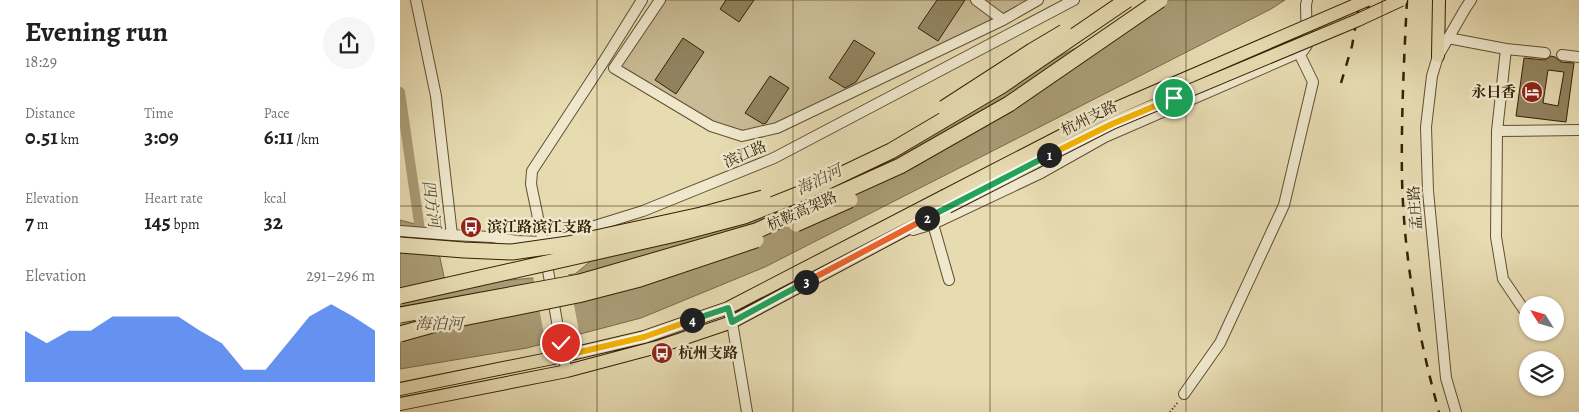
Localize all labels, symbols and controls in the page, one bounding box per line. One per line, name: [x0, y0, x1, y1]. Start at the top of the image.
text: Evening run: [25, 13, 168, 51]
button: share: [323, 17, 375, 69]
text: 18:29: [25, 51, 57, 73]
pin: [1153, 77, 1195, 119]
hotel icon: 永日香: [1520, 80, 1544, 104]
place label: 永日香: [1471, 82, 1516, 102]
icon: arrive: [1160, 84, 1188, 112]
street label: 杭州支路: [1058, 96, 1120, 140]
text: Distance: [25, 104, 75, 123]
text: Time: [144, 104, 173, 123]
text: Pace: [264, 104, 290, 123]
text: 0.51: [25, 123, 58, 151]
text: 3:09: [144, 123, 179, 151]
text: 6:11: [264, 123, 294, 151]
text: km: [58, 130, 79, 149]
text: /km: [294, 130, 319, 149]
street label: 滨江路: [720, 136, 770, 172]
pin: 1: [1036, 142, 1062, 168]
text: 1: [1047, 146, 1052, 165]
water label: 海泊河: [793, 158, 848, 200]
water label: 四方河: [417, 179, 446, 232]
street label: 孟庄路: [1403, 185, 1427, 231]
street label: 杭鞍高架路: [764, 187, 840, 235]
text: Elevation: [25, 189, 79, 208]
text: Heart rate: [144, 189, 203, 208]
text: kcal: [264, 189, 286, 208]
pin: 2: [914, 206, 940, 230]
text: 7: [25, 208, 34, 236]
text: 145: [144, 208, 171, 236]
text: 32: [264, 208, 283, 236]
text: 2: [924, 209, 931, 228]
text: m: [34, 215, 48, 234]
text: bpm: [171, 215, 200, 234]
bus stop icon: 滨江路滨江支路: [459, 215, 483, 239]
place label: 滨江路滨江支路: [487, 217, 592, 237]
text: Elevation: [25, 265, 86, 287]
text: 291–296 m: [306, 265, 375, 287]
pin: 3: [794, 270, 818, 294]
text: 3: [803, 273, 810, 292]
north arrow: [1519, 296, 1564, 341]
map controls: [1519, 296, 1564, 396]
pin: 4: [680, 308, 704, 332]
text: 4: [689, 311, 696, 330]
water label: 海泊河: [415, 313, 466, 335]
pin: [540, 322, 582, 364]
icon: check: [547, 329, 575, 357]
bus stop icon: 杭州支路: [650, 341, 674, 365]
place label: 杭州支路: [678, 343, 738, 363]
button: layers: [1519, 351, 1564, 396]

